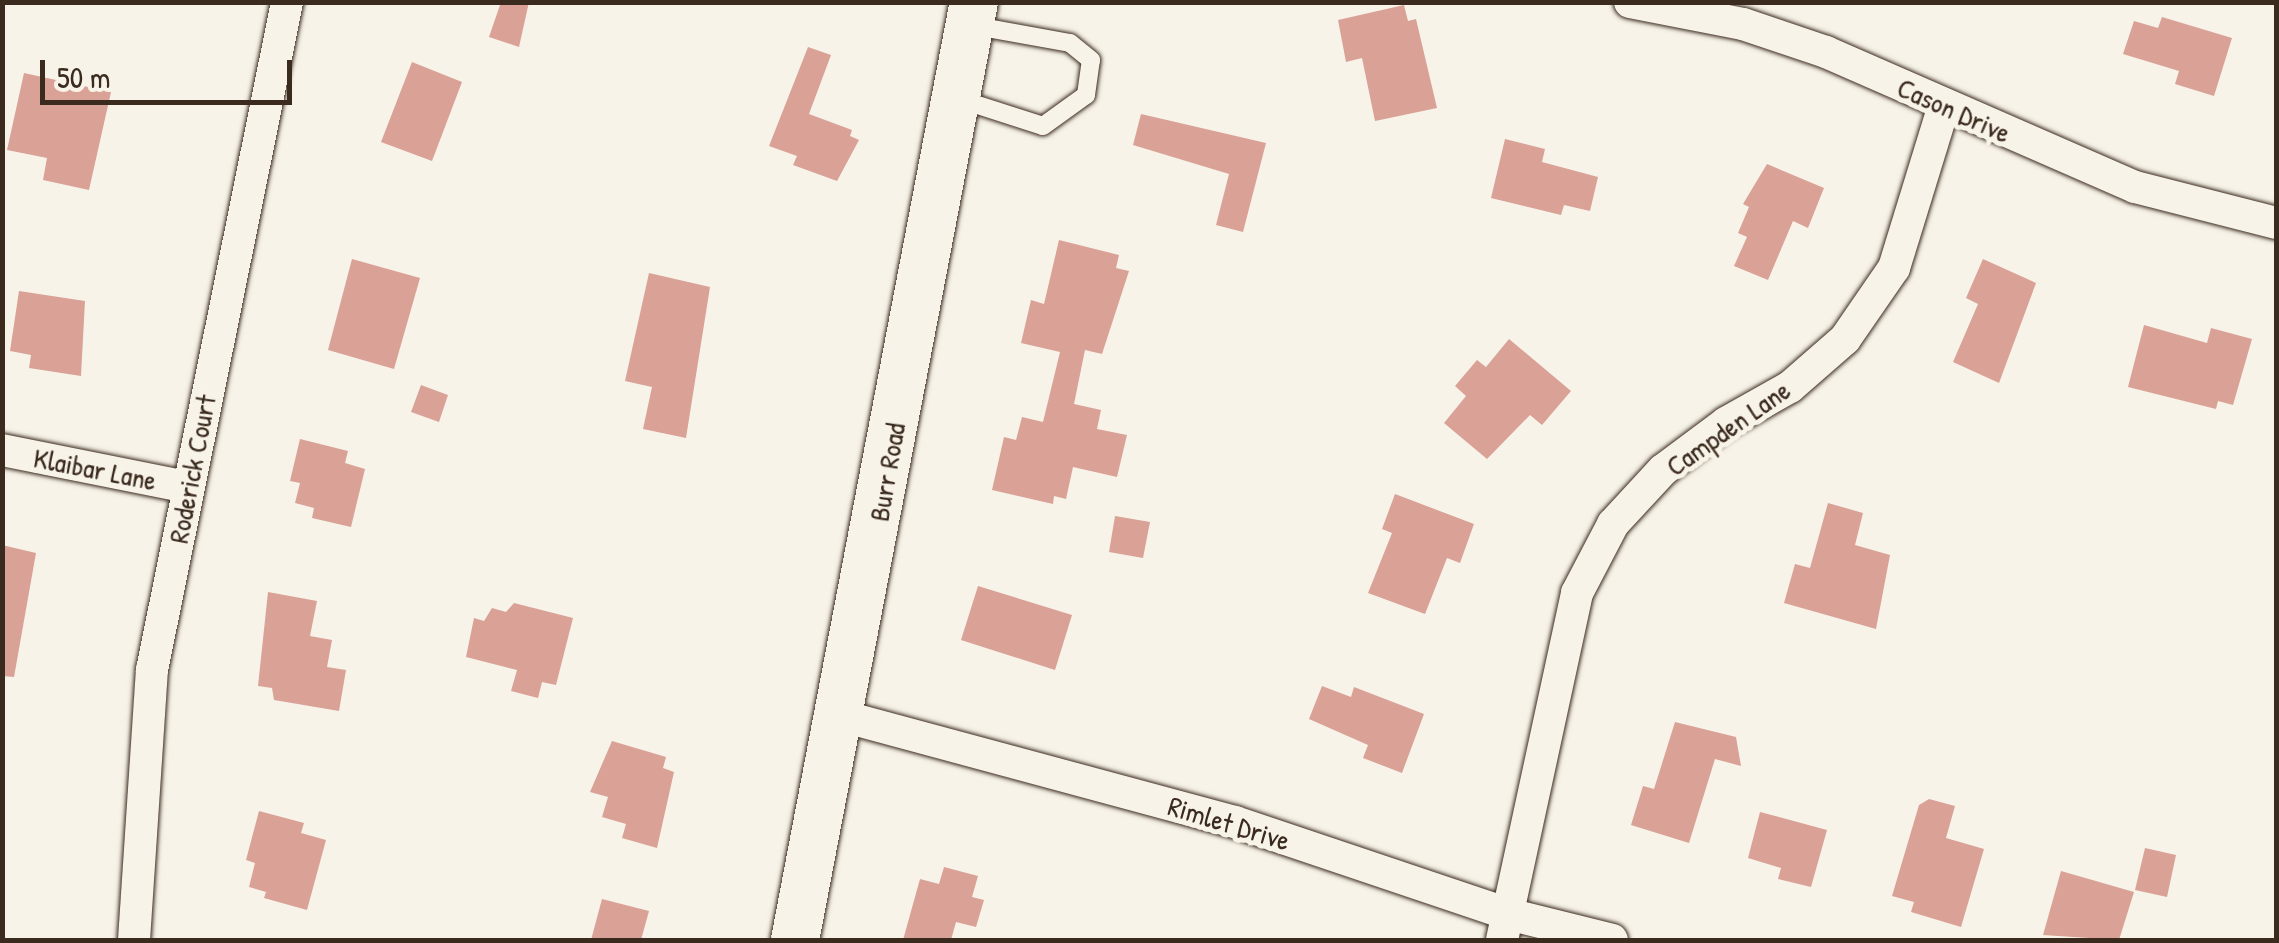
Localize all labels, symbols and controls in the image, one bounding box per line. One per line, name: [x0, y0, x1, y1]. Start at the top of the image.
scale bar: [45, 40, 298, 102]
text: 50 m: [57, 57, 110, 97]
street label: Cason Drive: [1892, 70, 2016, 150]
street label: Campden Lane: [1660, 373, 1796, 483]
street label: Roderick Court: [161, 392, 223, 546]
street label: Burr Road: [862, 420, 912, 524]
street label: Klaibar Lane: [31, 441, 159, 497]
street label: Rimlet Drive: [1164, 789, 1294, 857]

